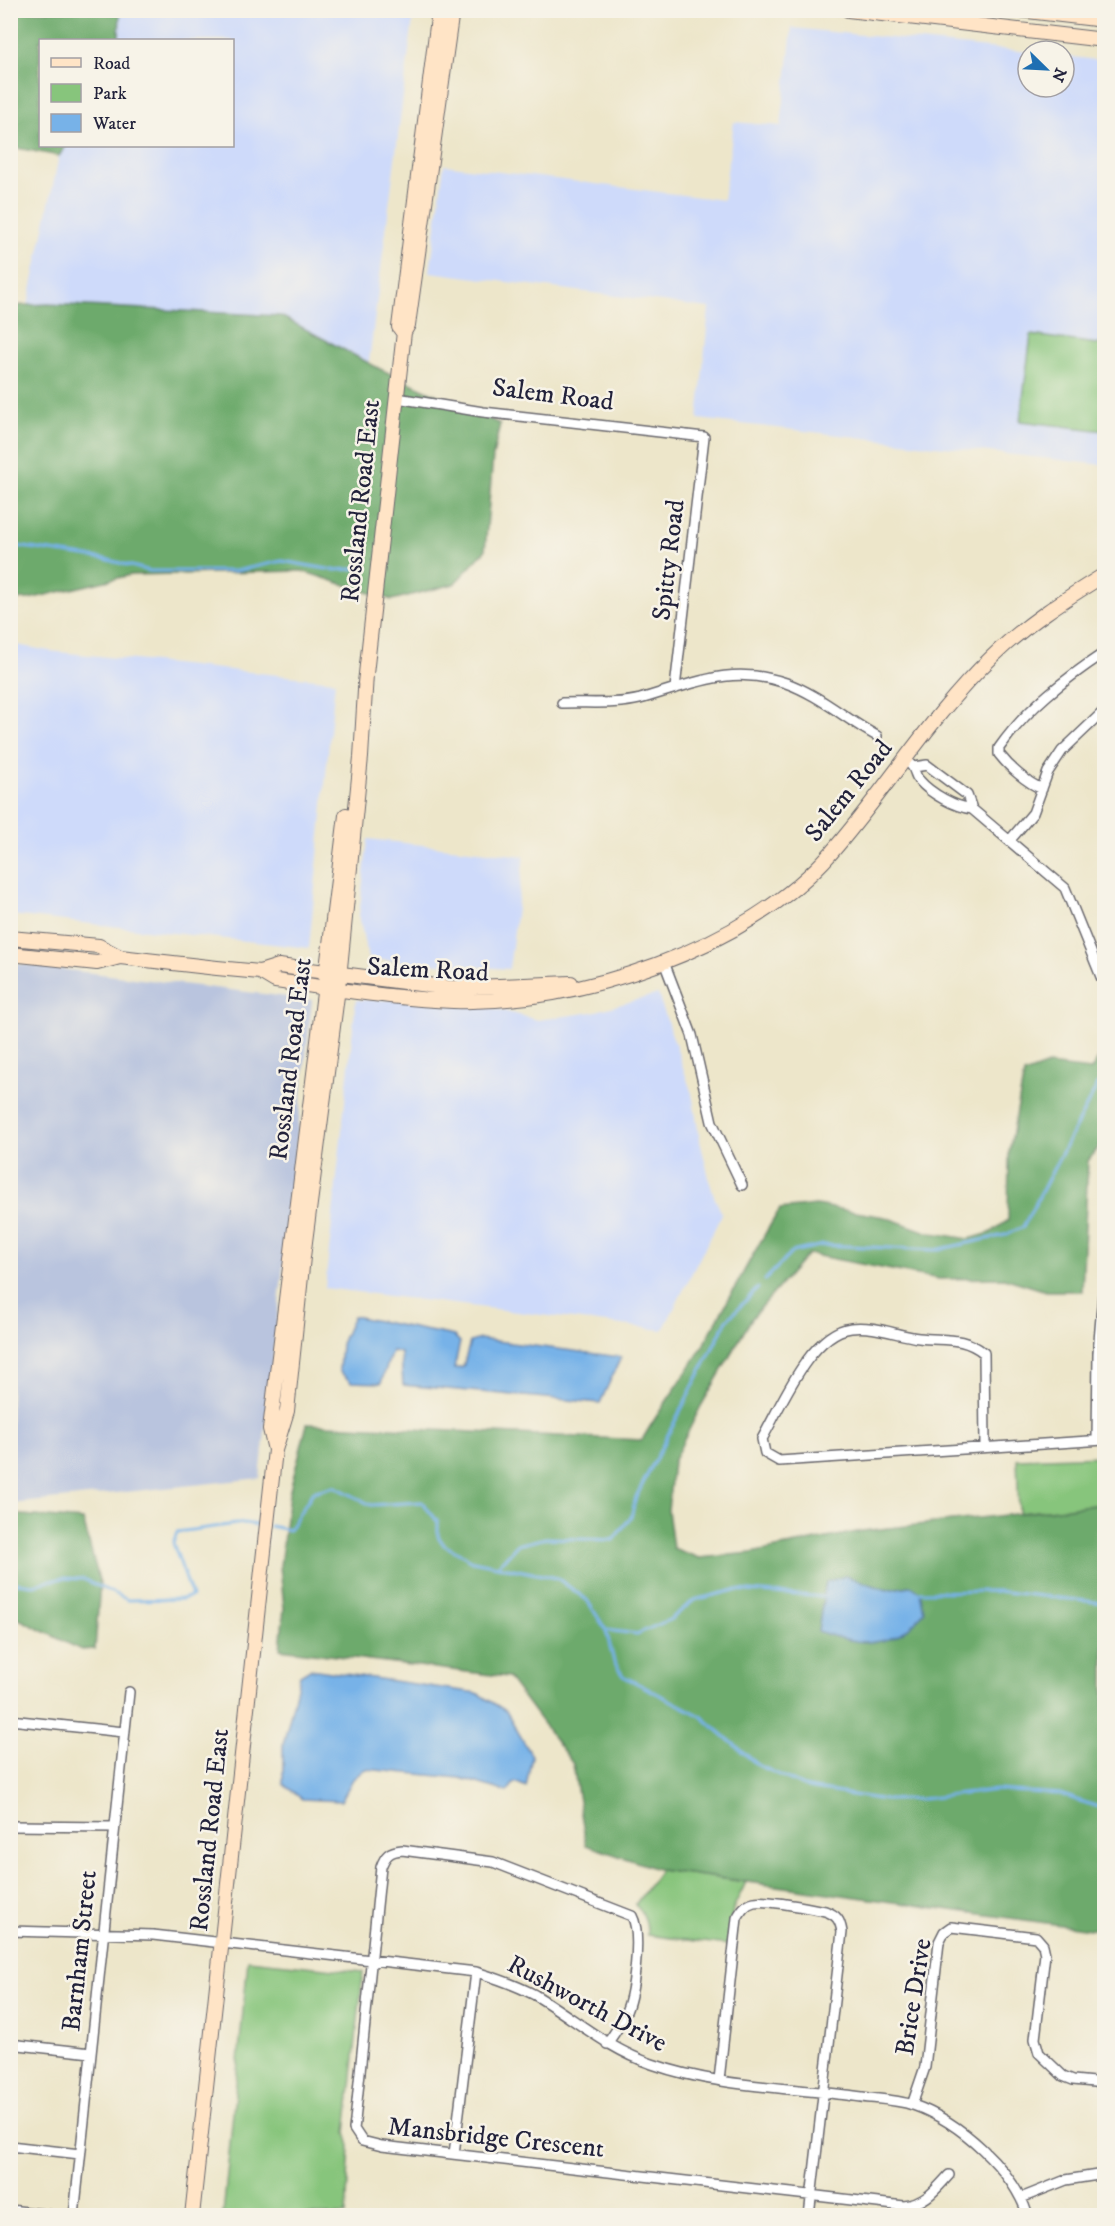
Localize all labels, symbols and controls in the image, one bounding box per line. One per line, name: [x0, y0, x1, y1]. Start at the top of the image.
legend: [39, 39, 234, 147]
north arrow: [1016, 39, 1076, 99]
text: Road: [93, 53, 130, 75]
text: N: [1047, 65, 1071, 85]
text: Park: [93, 83, 127, 105]
text: Water: [92, 113, 136, 135]
street label: Salem Road: [490, 371, 616, 419]
street label: Rossland Road East: [334, 398, 388, 604]
street label: Spitty Road: [645, 498, 693, 622]
street label: Salem Road: [798, 733, 900, 849]
street label: Salem Road: [366, 950, 490, 990]
street label: Rossland Road East: [262, 956, 320, 1162]
street label: Rossland Road East: [183, 1727, 237, 1933]
street label: Barnham Street: [55, 1869, 105, 2033]
street label: Brice Drive: [888, 1936, 940, 2058]
street label: Rushworth Drive: [501, 1948, 673, 2060]
street label: Mansbridge Crescent: [386, 2110, 606, 2166]

